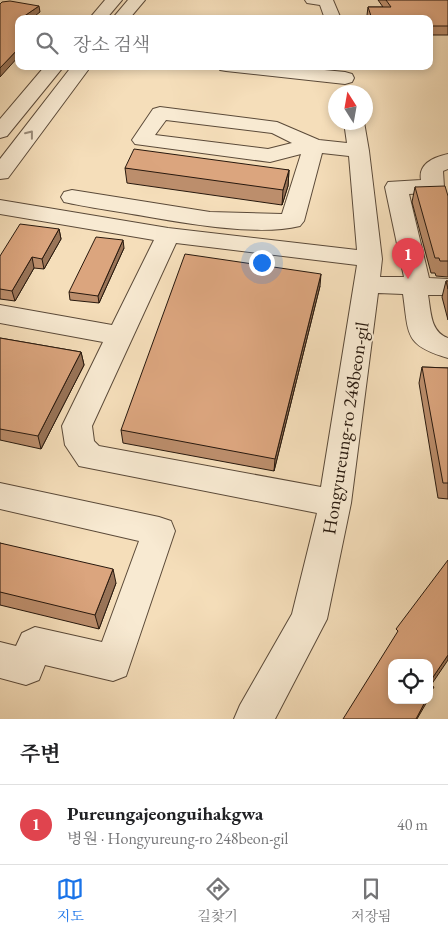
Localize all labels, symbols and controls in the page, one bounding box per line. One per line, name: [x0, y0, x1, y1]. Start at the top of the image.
search box: [15, 15, 433, 70]
icon: search: [33, 29, 61, 57]
text: 장소 검색: [73, 32, 150, 57]
north arrow: [328, 85, 373, 130]
one-way arrow: [24, 130, 33, 140]
pin: 1: [392, 238, 424, 279]
your location: [249, 250, 275, 276]
street label: Hongyureung-ro 248beon-gil: [316, 320, 375, 536]
map controls: [388, 659, 433, 704]
button: locate: [388, 659, 433, 704]
text: 주변: [20, 740, 61, 767]
text: Pureungajeonguihakgwa: [67, 801, 263, 826]
text: 1: [32, 814, 40, 835]
text: 40 m: [397, 814, 428, 835]
text: 병원 · Hongyureung-ro 248beon-gil: [67, 828, 288, 849]
tab: 지도: [56, 875, 84, 925]
tab: 길찾기: [197, 875, 238, 925]
tab: 저장됨: [351, 875, 392, 925]

